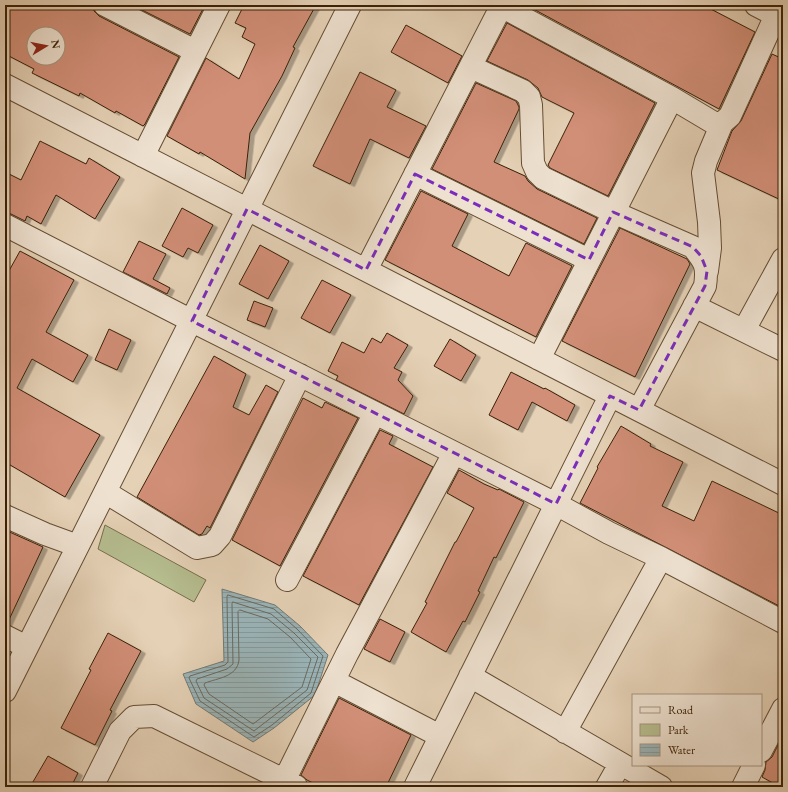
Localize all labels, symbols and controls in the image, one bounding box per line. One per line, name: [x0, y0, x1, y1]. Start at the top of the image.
north arrow: [26, 26, 66, 66]
text: N: [48, 39, 64, 50]
legend: [632, 694, 762, 766]
text: Road: [668, 702, 694, 718]
text: Park: [668, 722, 689, 738]
text: Water: [668, 742, 695, 758]

